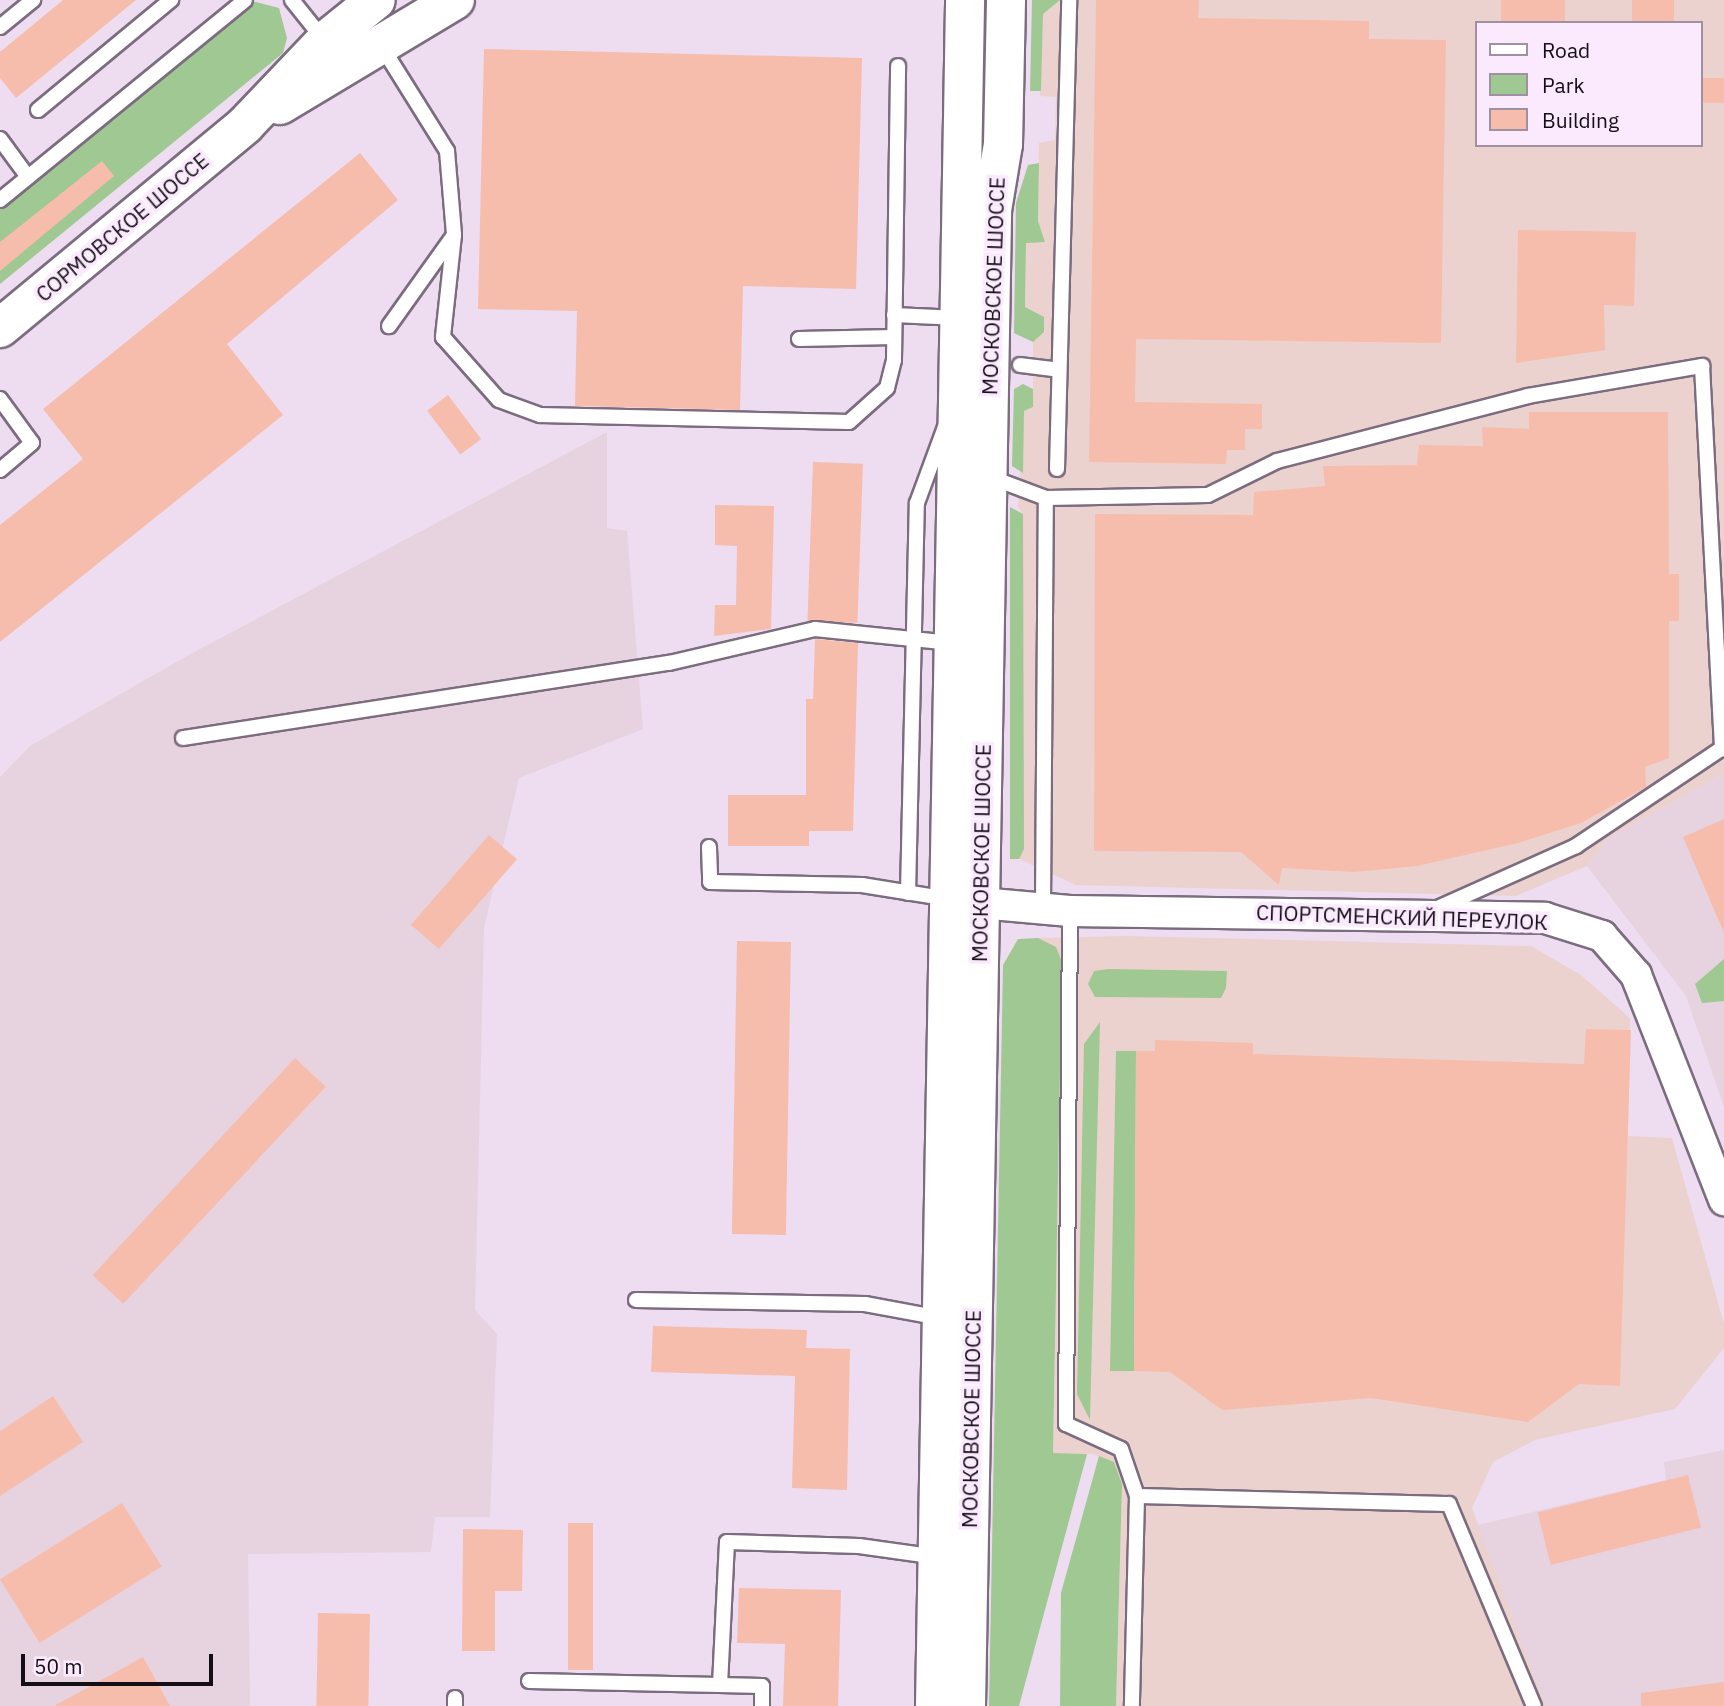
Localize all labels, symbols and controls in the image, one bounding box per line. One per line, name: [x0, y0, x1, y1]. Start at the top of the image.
legend: [1476, 21, 1703, 147]
text: Road: [1542, 36, 1590, 64]
text: Park: [1542, 71, 1585, 99]
text: Building: [1542, 106, 1619, 134]
street label: СОРМОВСКОЕ ШОССЕ: [31, 147, 213, 307]
street label: МОСКОВСКОЕ ШОССЕ: [977, 176, 1009, 396]
street label: МОСКОВСКОЕ ШОССЕ: [966, 744, 996, 962]
street label: СПОРТСМЕНСКИЙ ПЕРЕУЛОК: [1256, 899, 1548, 935]
street label: МОСКОВСКОЕ ШОССЕ: [956, 1310, 986, 1528]
scale bar: [24, 1640, 217, 1684]
text: 50 m: [34, 1652, 83, 1680]

